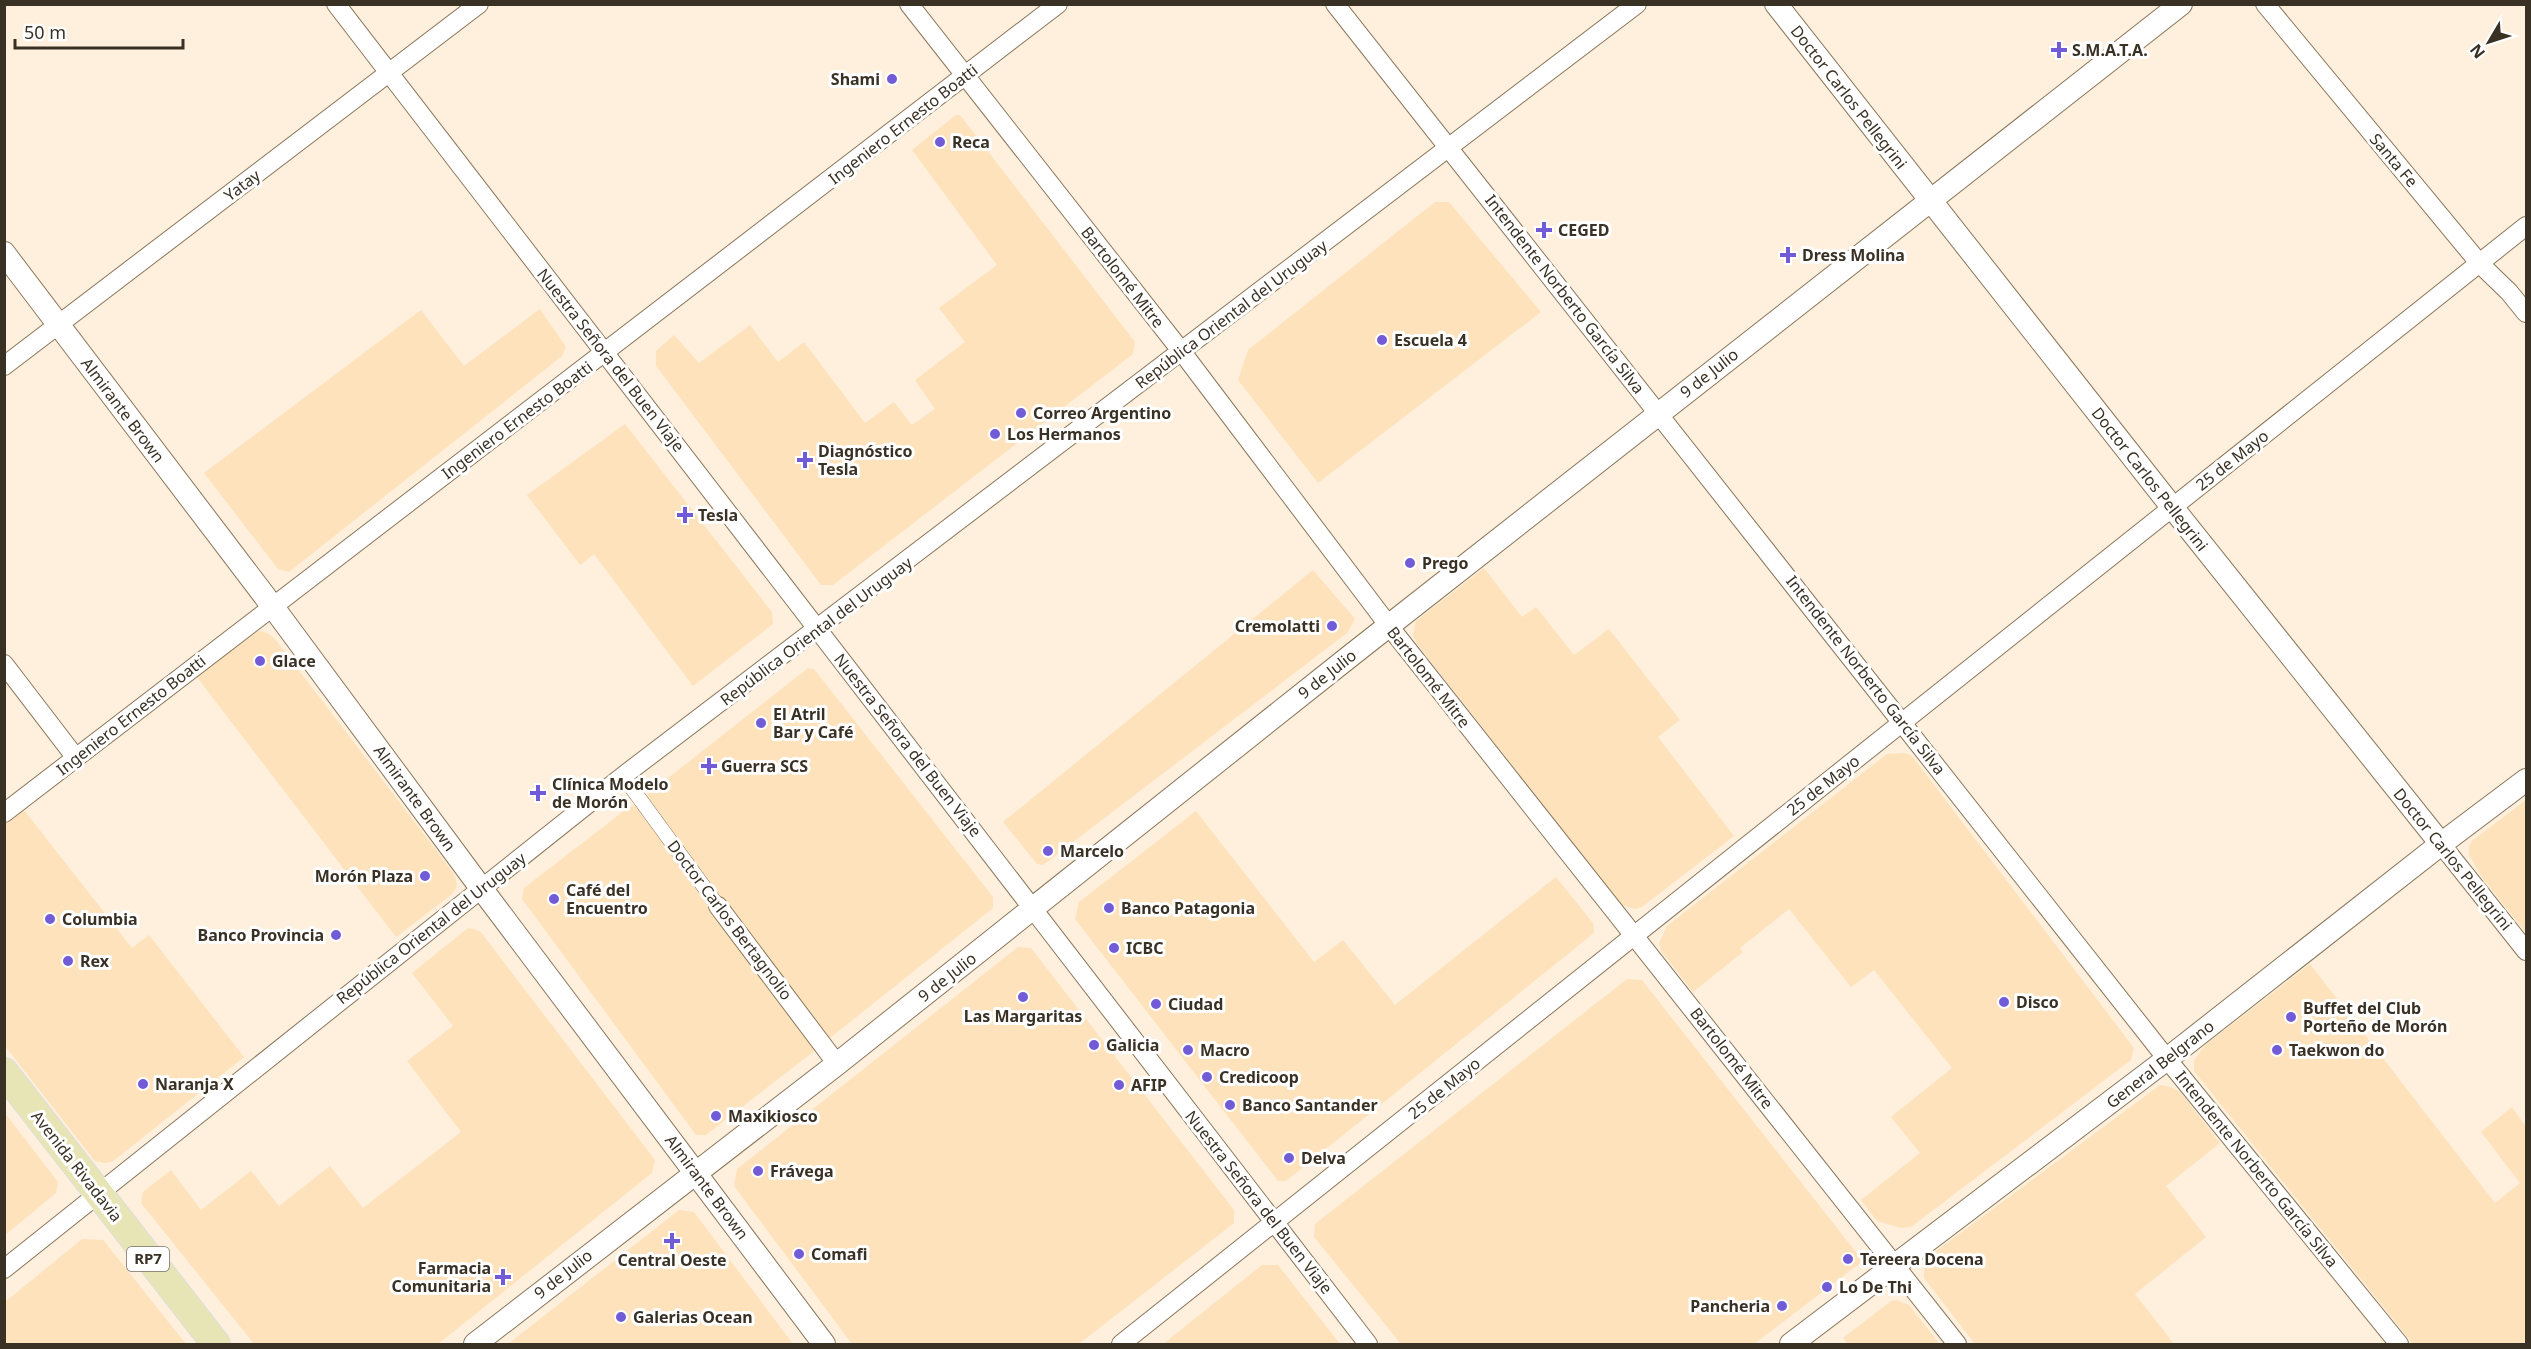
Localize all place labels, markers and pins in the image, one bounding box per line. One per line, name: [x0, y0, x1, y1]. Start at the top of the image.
place label: S.M.A.T.A.: [2072, 39, 2148, 61]
marker: S.M.A.T.A.: [2050, 41, 2068, 59]
place label: Shami: [831, 68, 880, 90]
marker: Shami: [885, 72, 899, 86]
place label: Reca: [952, 131, 990, 153]
marker: Reca: [933, 135, 947, 149]
place label: CEGED: [1558, 219, 1610, 241]
marker: CEGED: [1535, 221, 1553, 239]
place label: Dress Molina: [1802, 244, 1905, 266]
marker: Dress Molina: [1779, 246, 1797, 264]
place label: Escuela 4: [1394, 329, 1467, 351]
marker: Escuela 4: [1375, 333, 1389, 347]
place label: Correo Argentino: [1033, 402, 1171, 424]
marker: Correo Argentino: [1014, 406, 1028, 420]
place label: Los Hermanos: [1007, 423, 1121, 445]
marker: Los Hermanos: [988, 427, 1002, 441]
place label: Diagnóstico Tesla: [818, 440, 913, 480]
marker: Diagnóstico Tesla: [796, 451, 814, 469]
place label: Tesla: [698, 504, 738, 526]
marker: Tesla: [676, 506, 694, 524]
place label: Prego: [1422, 552, 1468, 574]
marker: Prego: [1403, 556, 1417, 570]
place label: Cremolatti: [1235, 615, 1320, 637]
marker: Cremolatti: [1325, 619, 1339, 633]
place label: Glace: [272, 650, 316, 672]
marker: Glace: [253, 654, 267, 668]
place label: El Atril Bar y Café: [773, 703, 853, 743]
marker: El Atril Bar y Café: [754, 716, 768, 730]
place label: Guerra SCS: [721, 755, 808, 777]
marker: Guerra SCS: [702, 759, 716, 773]
place label: Clínica Modelo de Morón: [552, 773, 669, 813]
marker: Clínica Modelo de Morón: [529, 784, 547, 802]
place label: Marcelo: [1060, 840, 1124, 862]
marker: Marcelo: [1041, 844, 1055, 858]
place label: Morón Plaza: [315, 865, 413, 887]
marker: Morón Plaza: [418, 869, 432, 883]
place label: Café del Encuentro: [566, 879, 648, 919]
marker: Café del Encuentro: [547, 892, 561, 906]
place label: Banco Patagonia: [1121, 897, 1255, 919]
marker: Banco Patagonia: [1102, 901, 1116, 915]
place label: Columbia: [62, 908, 138, 930]
marker: Columbia: [43, 912, 57, 926]
place label: Banco Provincia: [198, 924, 324, 946]
marker: Banco Provincia: [329, 928, 343, 942]
place label: ICBC: [1126, 937, 1163, 959]
marker: ICBC: [1107, 941, 1121, 955]
place label: Rex: [80, 950, 110, 972]
marker: Rex: [61, 954, 75, 968]
marker: Las Margaritas: [1016, 990, 1030, 1004]
place label: Disco: [2016, 991, 2059, 1013]
place label: Ciudad: [1168, 993, 1223, 1015]
marker: Disco: [1997, 995, 2011, 1009]
marker: Ciudad: [1149, 997, 1163, 1011]
place label: Buffet del Club Porteño de Morón: [2303, 997, 2447, 1037]
place label: Las Margaritas: [964, 1005, 1082, 1027]
marker: Buffet del Club Porteño de Morón: [2284, 1010, 2298, 1024]
place label: Galicia: [1106, 1034, 1159, 1056]
marker: Galicia: [1087, 1038, 1101, 1052]
place label: Macro: [1200, 1039, 1250, 1061]
place label: Taekwon do: [2289, 1039, 2384, 1061]
marker: Macro: [1181, 1043, 1195, 1057]
marker: Taekwon do: [2270, 1043, 2284, 1057]
place label: Credicoop: [1219, 1066, 1299, 1088]
marker: Credicoop: [1200, 1070, 1214, 1084]
place label: Naranja X: [155, 1073, 234, 1095]
place label: AFIP: [1131, 1074, 1167, 1096]
marker: Naranja X: [136, 1077, 150, 1091]
marker: AFIP: [1112, 1078, 1126, 1092]
place label: Banco Santander: [1242, 1094, 1378, 1116]
marker: Banco Santander: [1223, 1098, 1237, 1112]
place label: Maxikiosco: [728, 1105, 818, 1127]
marker: Maxikiosco: [709, 1109, 723, 1123]
place label: Delva: [1301, 1147, 1346, 1169]
marker: Delva: [1282, 1151, 1296, 1165]
place label: Frávega: [770, 1160, 834, 1182]
marker: Frávega: [751, 1164, 765, 1178]
marker: Central Oeste: [665, 1234, 679, 1248]
place label: Comafi: [811, 1243, 867, 1265]
marker: Comafi: [792, 1247, 806, 1261]
place label: Tereera Docena: [1860, 1248, 1984, 1270]
place label: Central Oeste: [617, 1249, 727, 1271]
marker: Tereera Docena: [1841, 1252, 1855, 1266]
place label: Farmacia Comunitaria: [391, 1257, 491, 1297]
marker: Farmacia Comunitaria: [496, 1270, 510, 1284]
place label: Lo De Thi: [1839, 1276, 1912, 1298]
marker: Lo De Thi: [1820, 1280, 1834, 1294]
place label: Pancheria: [1690, 1295, 1770, 1317]
marker: Pancheria: [1775, 1299, 1789, 1313]
place label: Galerias Ocean: [633, 1306, 753, 1328]
marker: Galerias Ocean: [614, 1310, 628, 1324]

